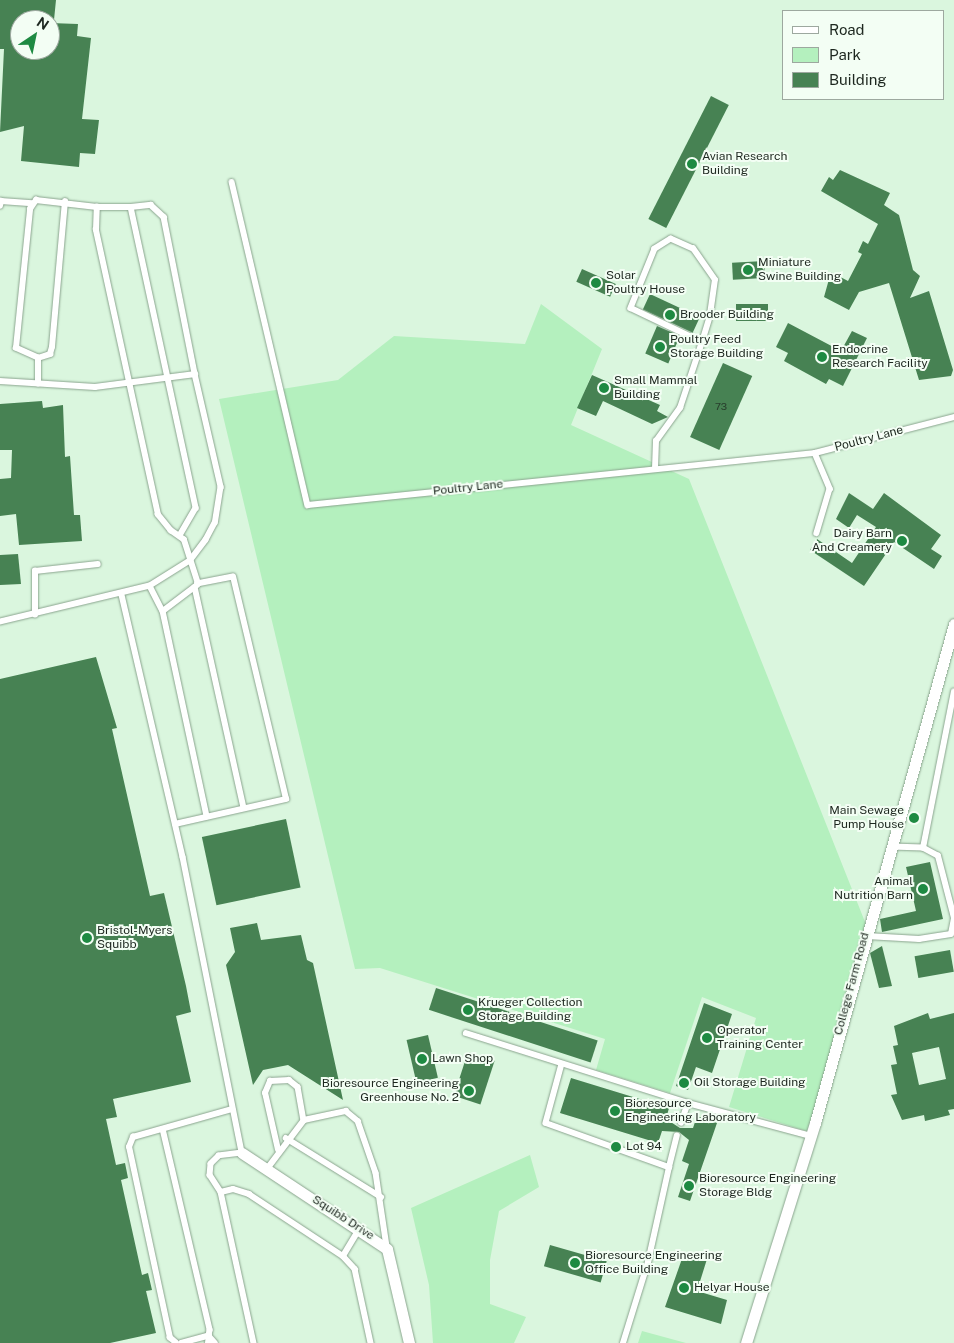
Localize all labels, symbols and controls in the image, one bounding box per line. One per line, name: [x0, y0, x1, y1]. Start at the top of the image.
north arrow: [10, 10, 60, 60]
legend: [782, 10, 944, 100]
text: N: [34, 14, 52, 33]
text: Road: [829, 21, 865, 38]
text: Park: [829, 46, 861, 63]
text: Building: [829, 71, 887, 88]
place label: Avian Research Building: [702, 150, 787, 178]
marker: Avian Research Building: [686, 158, 698, 170]
place label: Miniature Swine Building: [758, 256, 841, 284]
marker: Miniature Swine Building: [742, 264, 754, 276]
place label: Solar Poultry House: [606, 269, 685, 297]
marker: Solar Poultry House: [590, 277, 602, 289]
place label: Brooder Building: [680, 308, 774, 322]
marker: Brooder Building: [664, 309, 676, 321]
place label: Poultry Feed Storage Building: [670, 333, 763, 361]
marker: Poultry Feed Storage Building: [654, 341, 666, 353]
place label: Endocrine Research Facility: [832, 343, 928, 371]
marker: Endocrine Research Facility: [816, 351, 828, 363]
place label: Small Mammal Building: [614, 374, 697, 402]
marker: Small Mammal Building: [598, 382, 610, 394]
house number: 73: [715, 401, 727, 413]
street label: Poultry Lane: [833, 423, 905, 455]
street label: Poultry Lane: [432, 477, 504, 499]
place label: Dairy Barn And Creamery: [812, 527, 892, 555]
marker: Dairy Barn And Creamery: [896, 535, 908, 547]
place label: Main Sewage Pump House: [829, 804, 904, 832]
marker: Main Sewage Pump House: [908, 812, 920, 824]
place label: Animal Nutrition Barn: [834, 875, 913, 903]
marker: Animal Nutrition Barn: [917, 883, 929, 895]
place label: Bristol-Myers Squibb: [97, 924, 172, 952]
street label: College Farm Road: [831, 931, 873, 1037]
marker: Bristol-Myers Squibb: [81, 932, 93, 944]
place label: Krueger Collection Storage Building: [478, 996, 582, 1024]
marker: Krueger Collection Storage Building: [462, 1004, 474, 1016]
place label: Operator Training Center: [717, 1024, 803, 1052]
marker: Operator Training Center: [701, 1032, 713, 1044]
place label: Lawn Shop: [432, 1052, 493, 1066]
marker: Lawn Shop: [416, 1053, 428, 1065]
place label: Oil Storage Building: [694, 1076, 806, 1090]
place label: Bioresource Engineering Greenhouse No. 2: [322, 1077, 459, 1105]
marker: Oil Storage Building: [678, 1077, 690, 1089]
marker: Bioresource Engineering Greenhouse No. 2: [463, 1085, 475, 1097]
place label: Bioresource Engineering Laboratory: [625, 1097, 756, 1125]
marker: Bioresource Engineering Laboratory: [609, 1105, 621, 1117]
place label: Lot 94: [626, 1140, 662, 1154]
marker: Lot 94: [610, 1141, 622, 1153]
place label: Bioresource Engineering Storage Bldg: [699, 1172, 836, 1200]
marker: Bioresource Engineering Storage Bldg: [683, 1180, 695, 1192]
street label: Squibb Drive: [309, 1193, 377, 1243]
place label: Bioresource Engineering Office Building: [585, 1249, 722, 1277]
marker: Bioresource Engineering Office Building: [569, 1257, 581, 1269]
place label: Helyar House: [694, 1281, 770, 1295]
marker: Helyar House: [678, 1282, 690, 1294]

